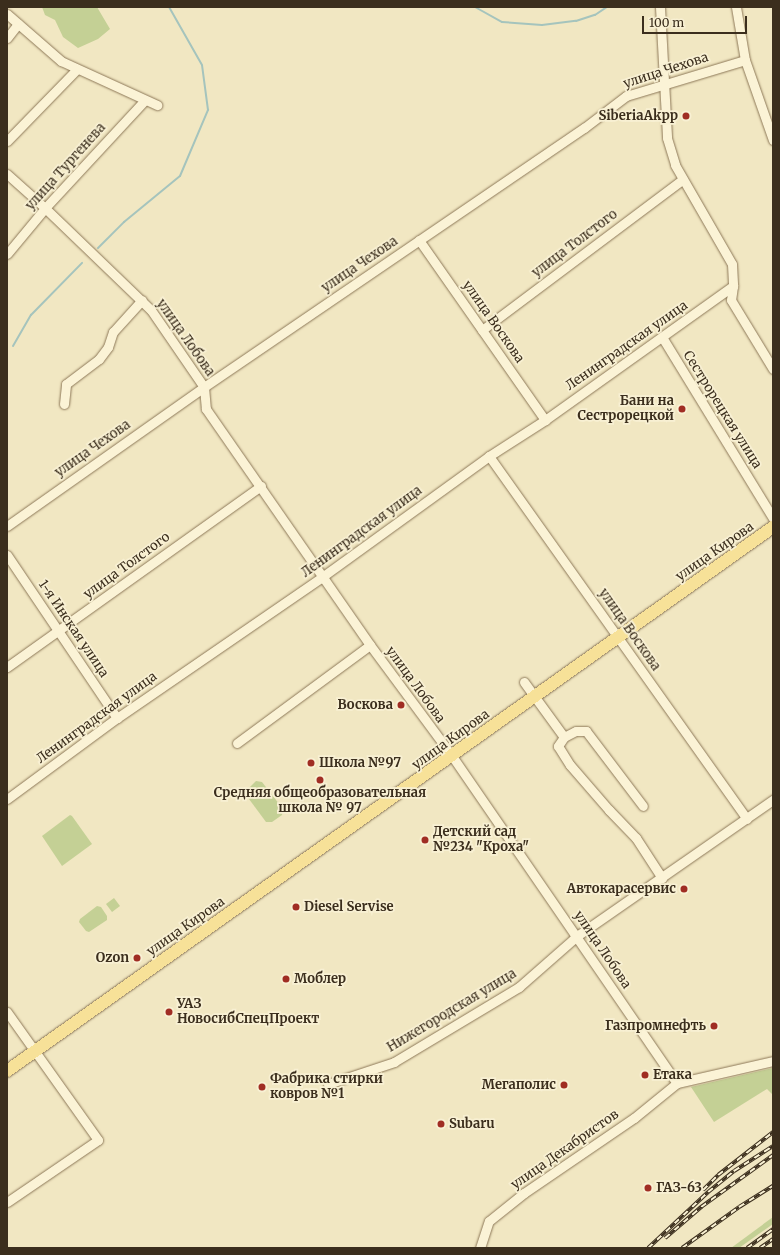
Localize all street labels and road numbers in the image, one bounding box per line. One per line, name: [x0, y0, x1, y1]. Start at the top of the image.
street label: улица Чехова: [621, 50, 711, 92]
street label: улица Тургенева: [23, 120, 109, 214]
street label: улица Толстого: [529, 207, 621, 281]
street label: улица Чехова: [319, 234, 401, 296]
street label: улица Воскова: [459, 278, 527, 366]
street label: улица Лобова: [153, 297, 217, 379]
street label: Ленинградская улица: [563, 298, 691, 394]
street label: Сестрорецкая улица: [679, 348, 765, 472]
street label: улица Чехова: [52, 417, 134, 481]
street label: Ленинградская улица: [299, 483, 425, 581]
street label: улица Кирова: [673, 519, 757, 585]
street label: улица Толстого: [81, 529, 173, 603]
street label: 1-я Инская улица: [35, 577, 111, 681]
street label: улица Воскова: [595, 586, 663, 674]
street label: улица Лобова: [382, 644, 448, 726]
street label: Ленинградская улица: [34, 669, 160, 767]
street label: улица Кирова: [409, 707, 493, 773]
street label: улица Кирова: [144, 894, 228, 960]
street label: улица Лобова: [570, 908, 634, 992]
street label: Нижегородская улица: [385, 966, 519, 1056]
street label: улица Декабристов: [508, 1107, 622, 1193]

